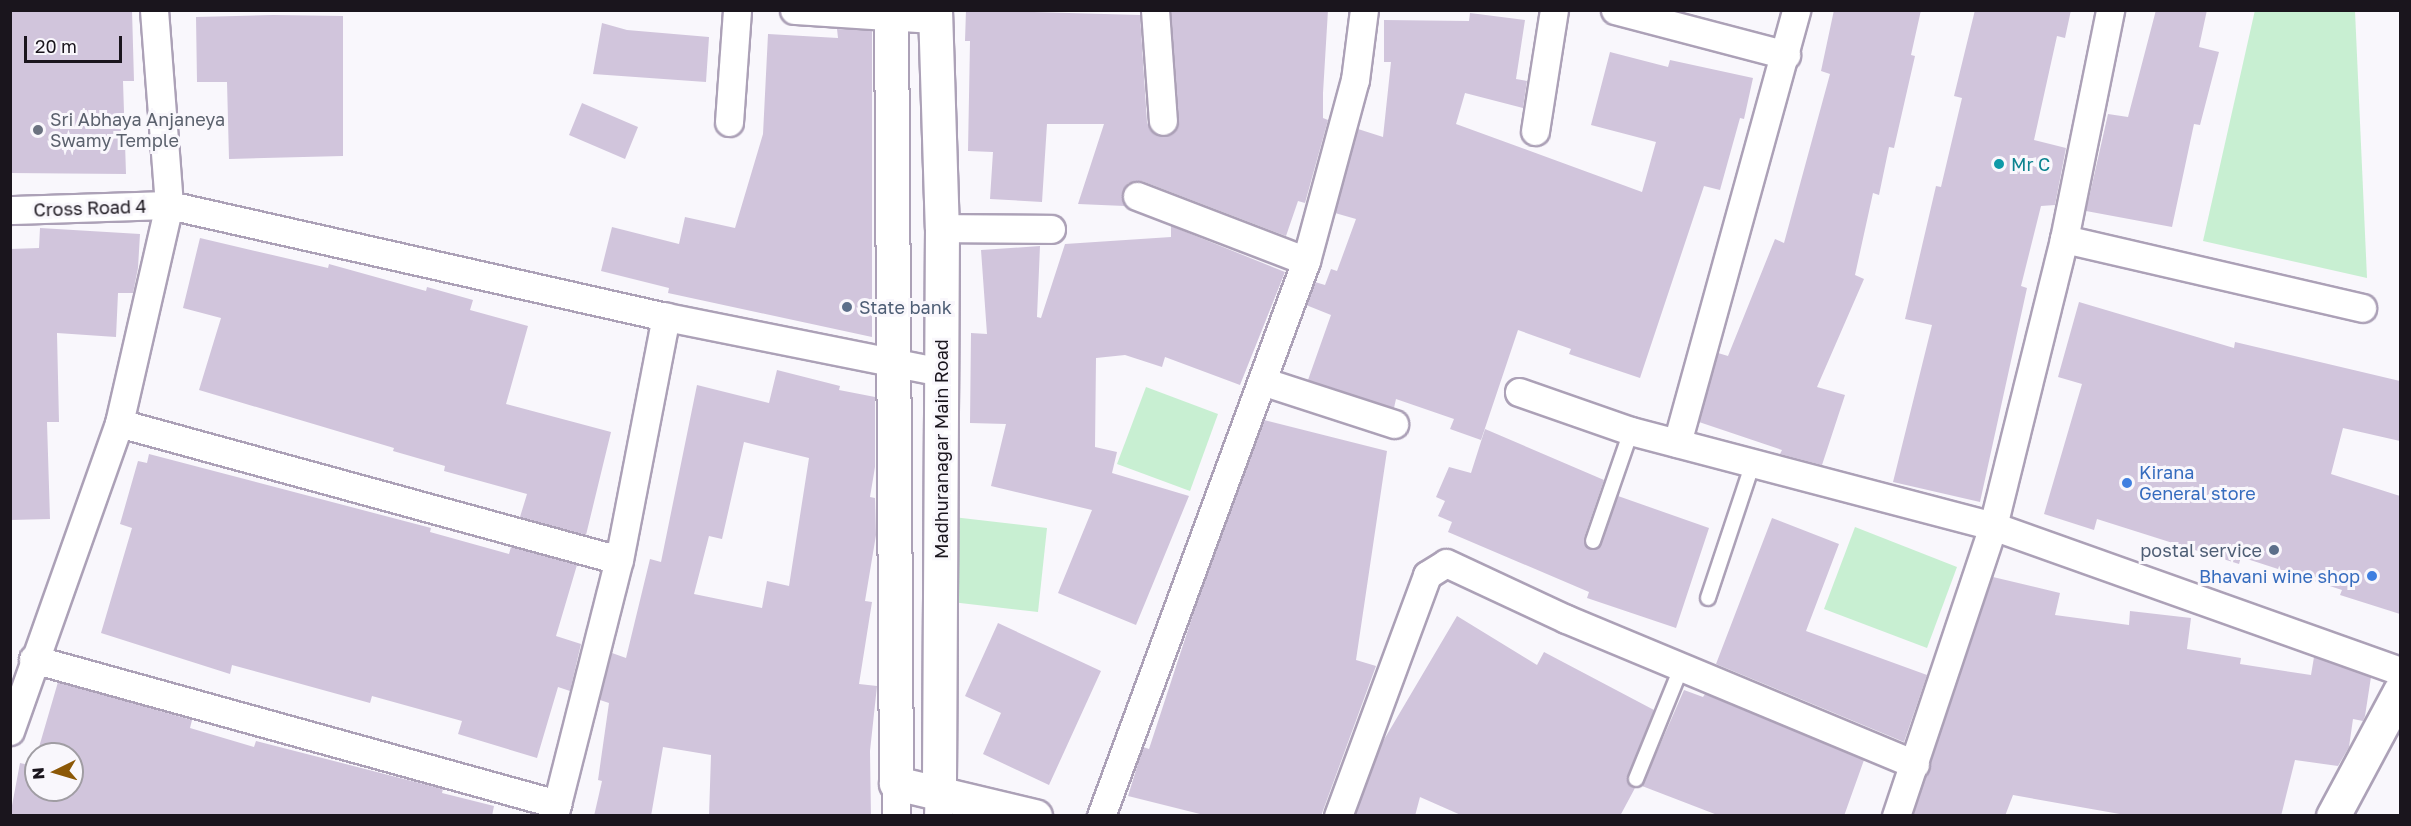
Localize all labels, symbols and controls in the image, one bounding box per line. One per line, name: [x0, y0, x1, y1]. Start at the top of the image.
scale bar: [27, 24, 124, 62]
text: 20 m: [35, 35, 77, 57]
place label: Sri Abhaya Anjaneya Swamy Temple: [50, 109, 225, 152]
marker: Sri Abhaya Anjaneya Swamy Temple: [31, 123, 45, 137]
place label: Mr C: [2011, 153, 2050, 175]
marker: Mr C: [1992, 157, 2006, 171]
street label: Cross Road 4: [33, 195, 147, 221]
place label: State bank: [859, 296, 952, 318]
marker: State bank: [840, 300, 854, 314]
street label: Madhuranagar Main Road: [930, 339, 952, 559]
place label: Kirana General store: [2139, 462, 2256, 504]
marker: Kirana General store: [2120, 476, 2134, 490]
place label: postal service: [2140, 539, 2262, 561]
marker: postal service: [2267, 543, 2281, 557]
place label: Bhavani wine shop: [2199, 565, 2360, 587]
marker: Bhavani wine shop: [2365, 569, 2379, 583]
north arrow: [24, 742, 84, 802]
text: N: [28, 766, 49, 780]

